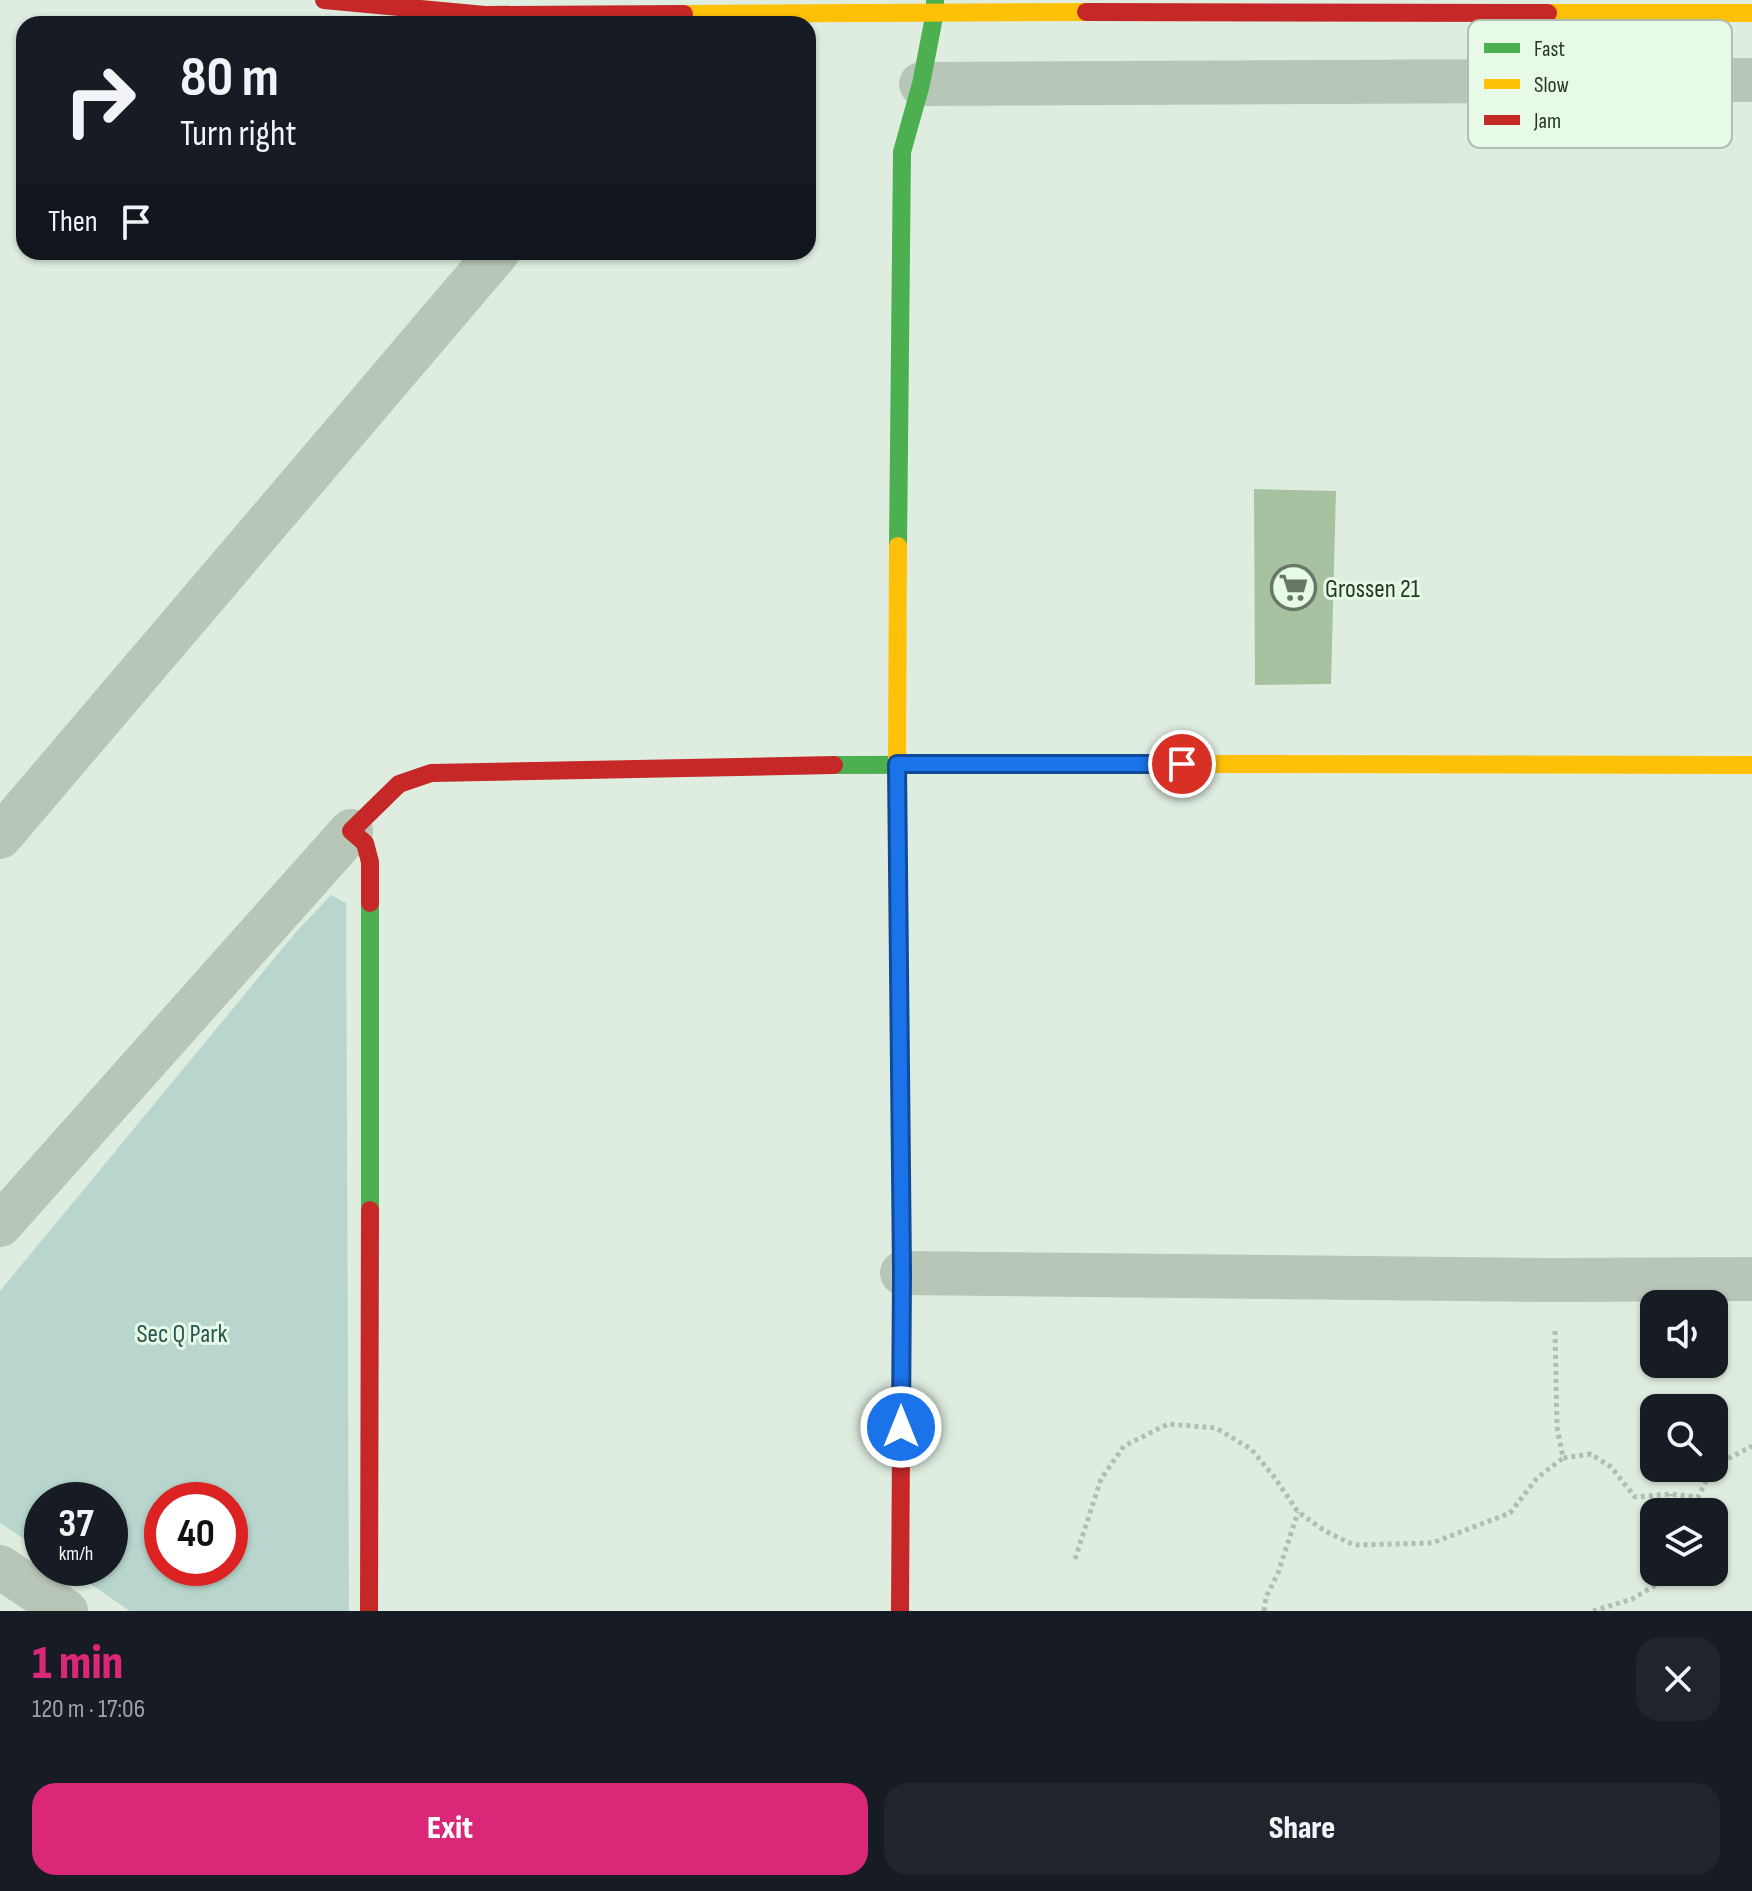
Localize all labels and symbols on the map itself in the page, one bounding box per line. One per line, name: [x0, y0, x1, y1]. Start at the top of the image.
legend: [1468, 20, 1732, 148]
text: Fast: [1534, 36, 1565, 63]
text: Slow: [1534, 72, 1569, 99]
text: Jam: [1533, 108, 1561, 135]
supermarket icon: Grossen 21: [1270, 564, 1318, 612]
place label: Grossen 21: [1325, 574, 1420, 605]
pin: [1148, 730, 1216, 798]
park label: Sec Q Park: [136, 1319, 228, 1350]
position arrow: [859, 1385, 943, 1469]
speed limit sign: 40: [144, 1482, 248, 1586]

